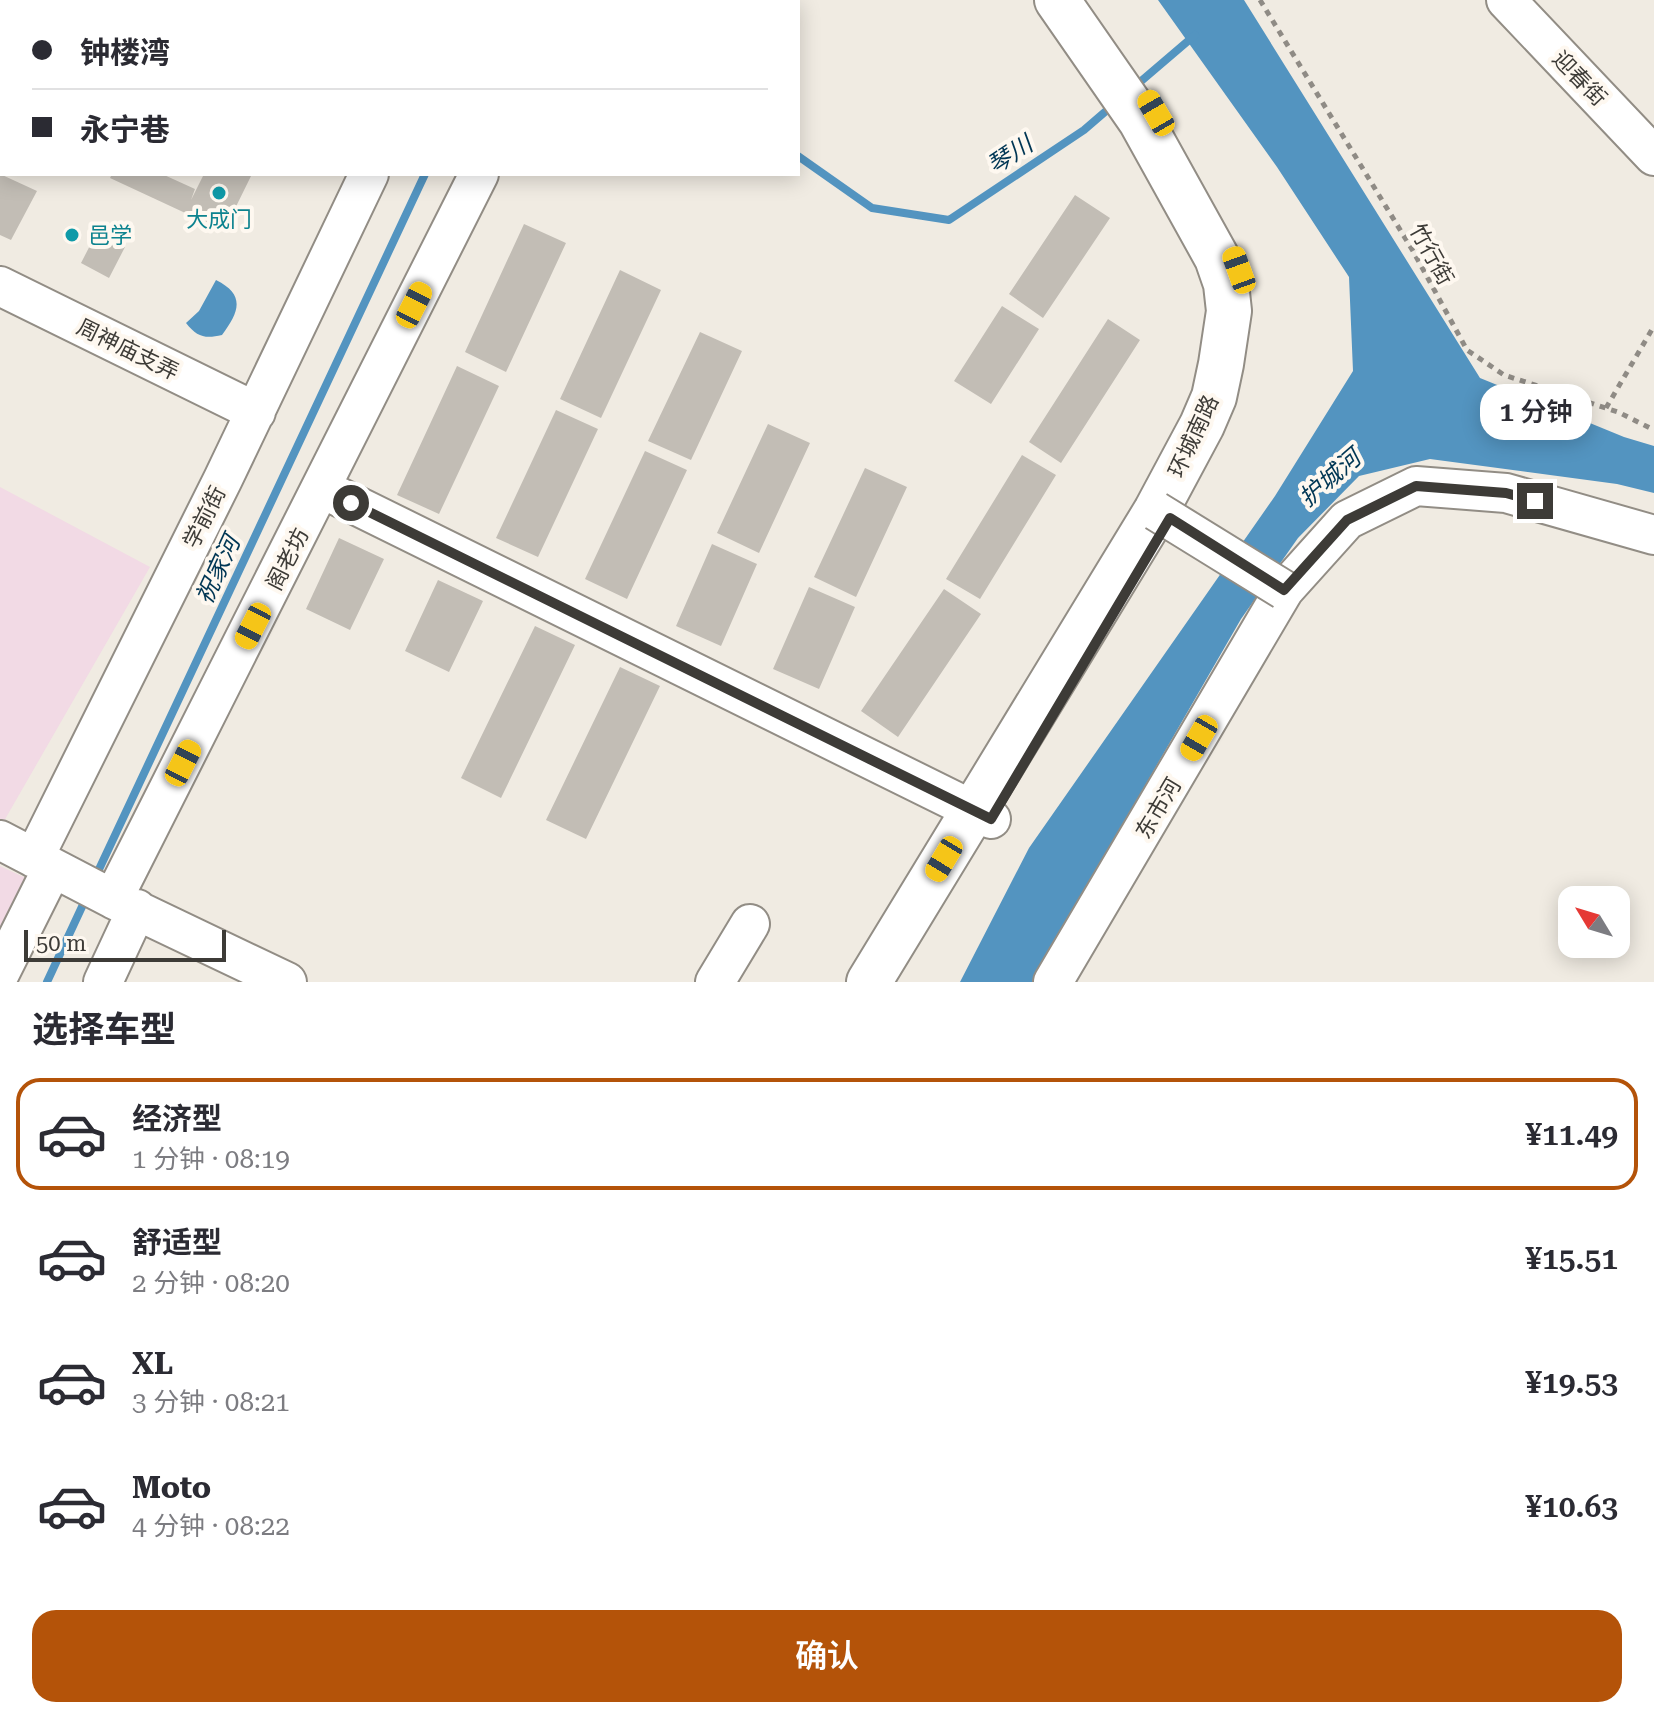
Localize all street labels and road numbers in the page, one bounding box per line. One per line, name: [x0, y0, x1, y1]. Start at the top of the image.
street label: 迎春街: [1548, 46, 1612, 111]
street label: 竹行街: [1405, 219, 1458, 289]
street label: 周神庙支弄: [73, 314, 183, 385]
street label: 环城南路: [1164, 391, 1223, 481]
street label: 学前街: [178, 482, 231, 552]
street label: 阁老坊: [261, 524, 314, 594]
street label: 东市河: [1131, 774, 1186, 843]

